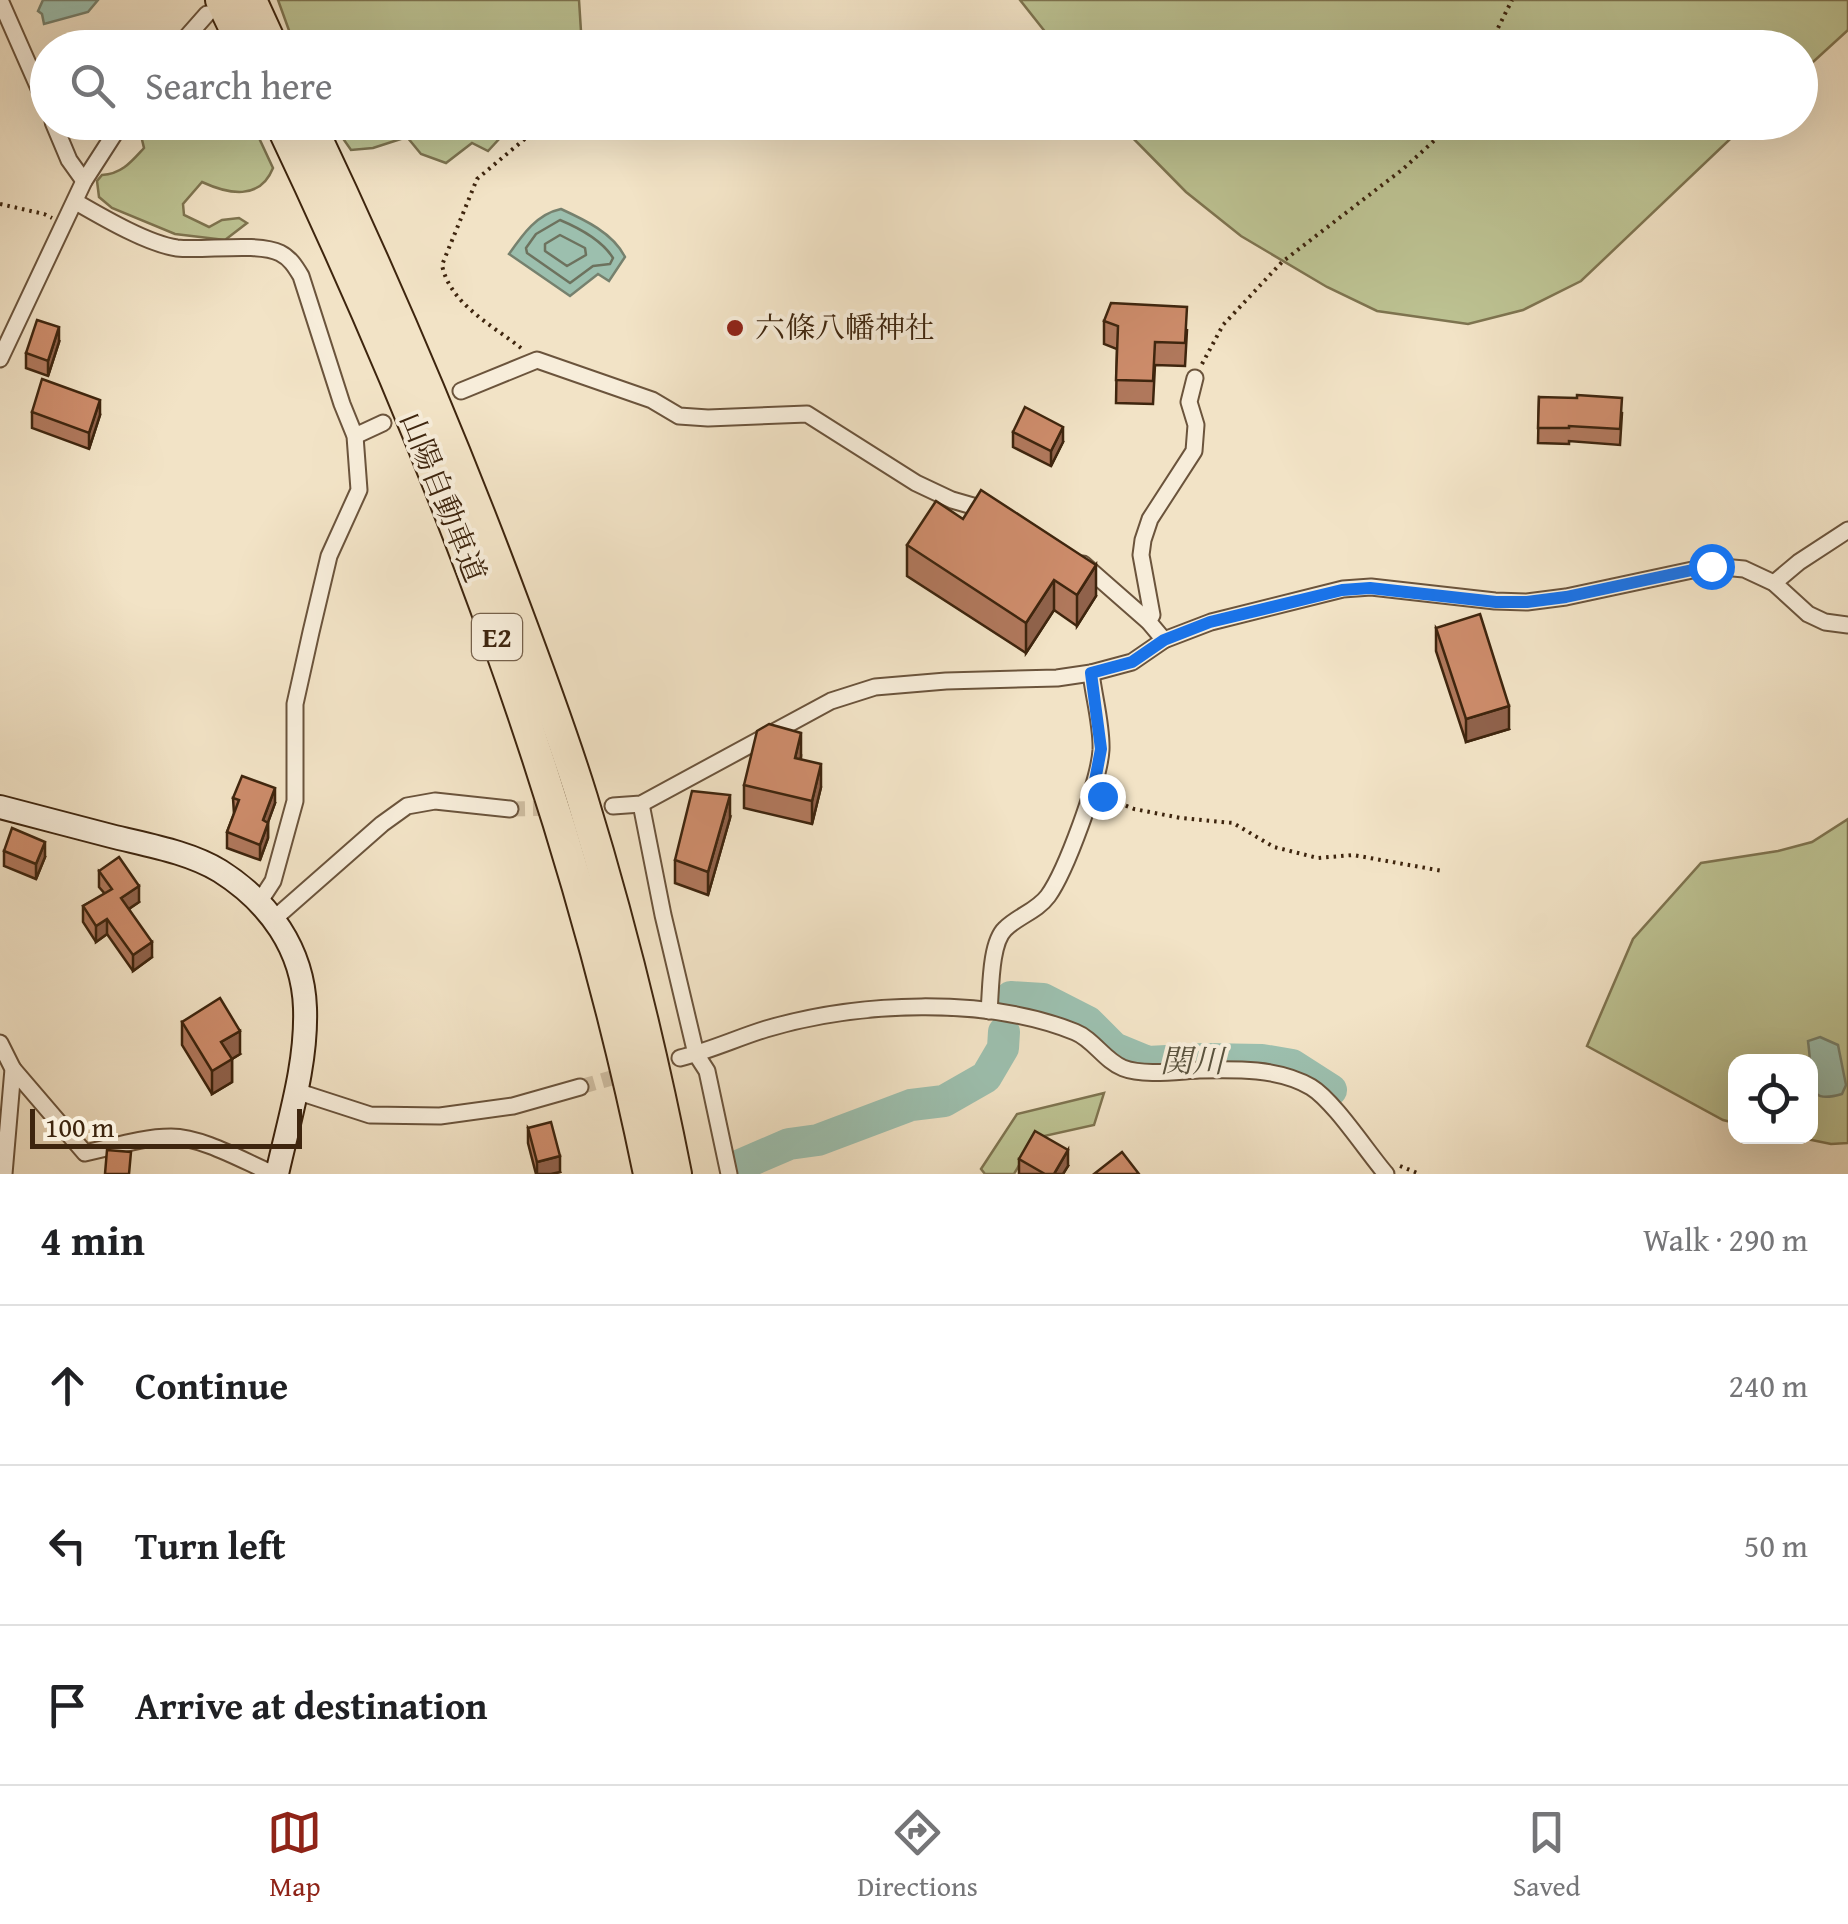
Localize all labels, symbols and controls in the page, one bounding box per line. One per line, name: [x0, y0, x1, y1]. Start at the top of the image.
search box: [30, 30, 1818, 140]
text: Search here: [145, 57, 333, 113]
icon: search: [65, 58, 120, 113]
place label: 六條八幡神社: [755, 305, 935, 349]
marker: 六條八幡神社: [724, 317, 746, 339]
street label: 山陽自動車道: [390, 405, 498, 588]
route start: [1689, 544, 1735, 590]
road number: E2: [472, 614, 522, 660]
route end: [1080, 774, 1126, 820]
water label: 関川: [1160, 1037, 1227, 1084]
map controls: [1728, 1054, 1818, 1144]
button: locate: [1728, 1054, 1818, 1144]
scale bar: [30, 1104, 302, 1148]
text: 100 m: [45, 1106, 114, 1147]
text: 4 min: [40, 1209, 145, 1270]
text: Walk · 290 m: [1643, 1216, 1808, 1263]
text: Continue: [135, 1357, 288, 1413]
icon: ahead: [40, 1358, 95, 1413]
text: 240 m: [1729, 1362, 1808, 1409]
text: Turn left: [135, 1517, 286, 1573]
icon: left: [40, 1518, 95, 1573]
text: 50 m: [1744, 1522, 1808, 1569]
text: Arrive at destination: [135, 1677, 488, 1733]
icon: arrive: [40, 1678, 95, 1733]
tab: Map: [267, 1805, 322, 1906]
tab: Directions: [857, 1805, 978, 1906]
tab: Saved: [1513, 1805, 1581, 1906]

